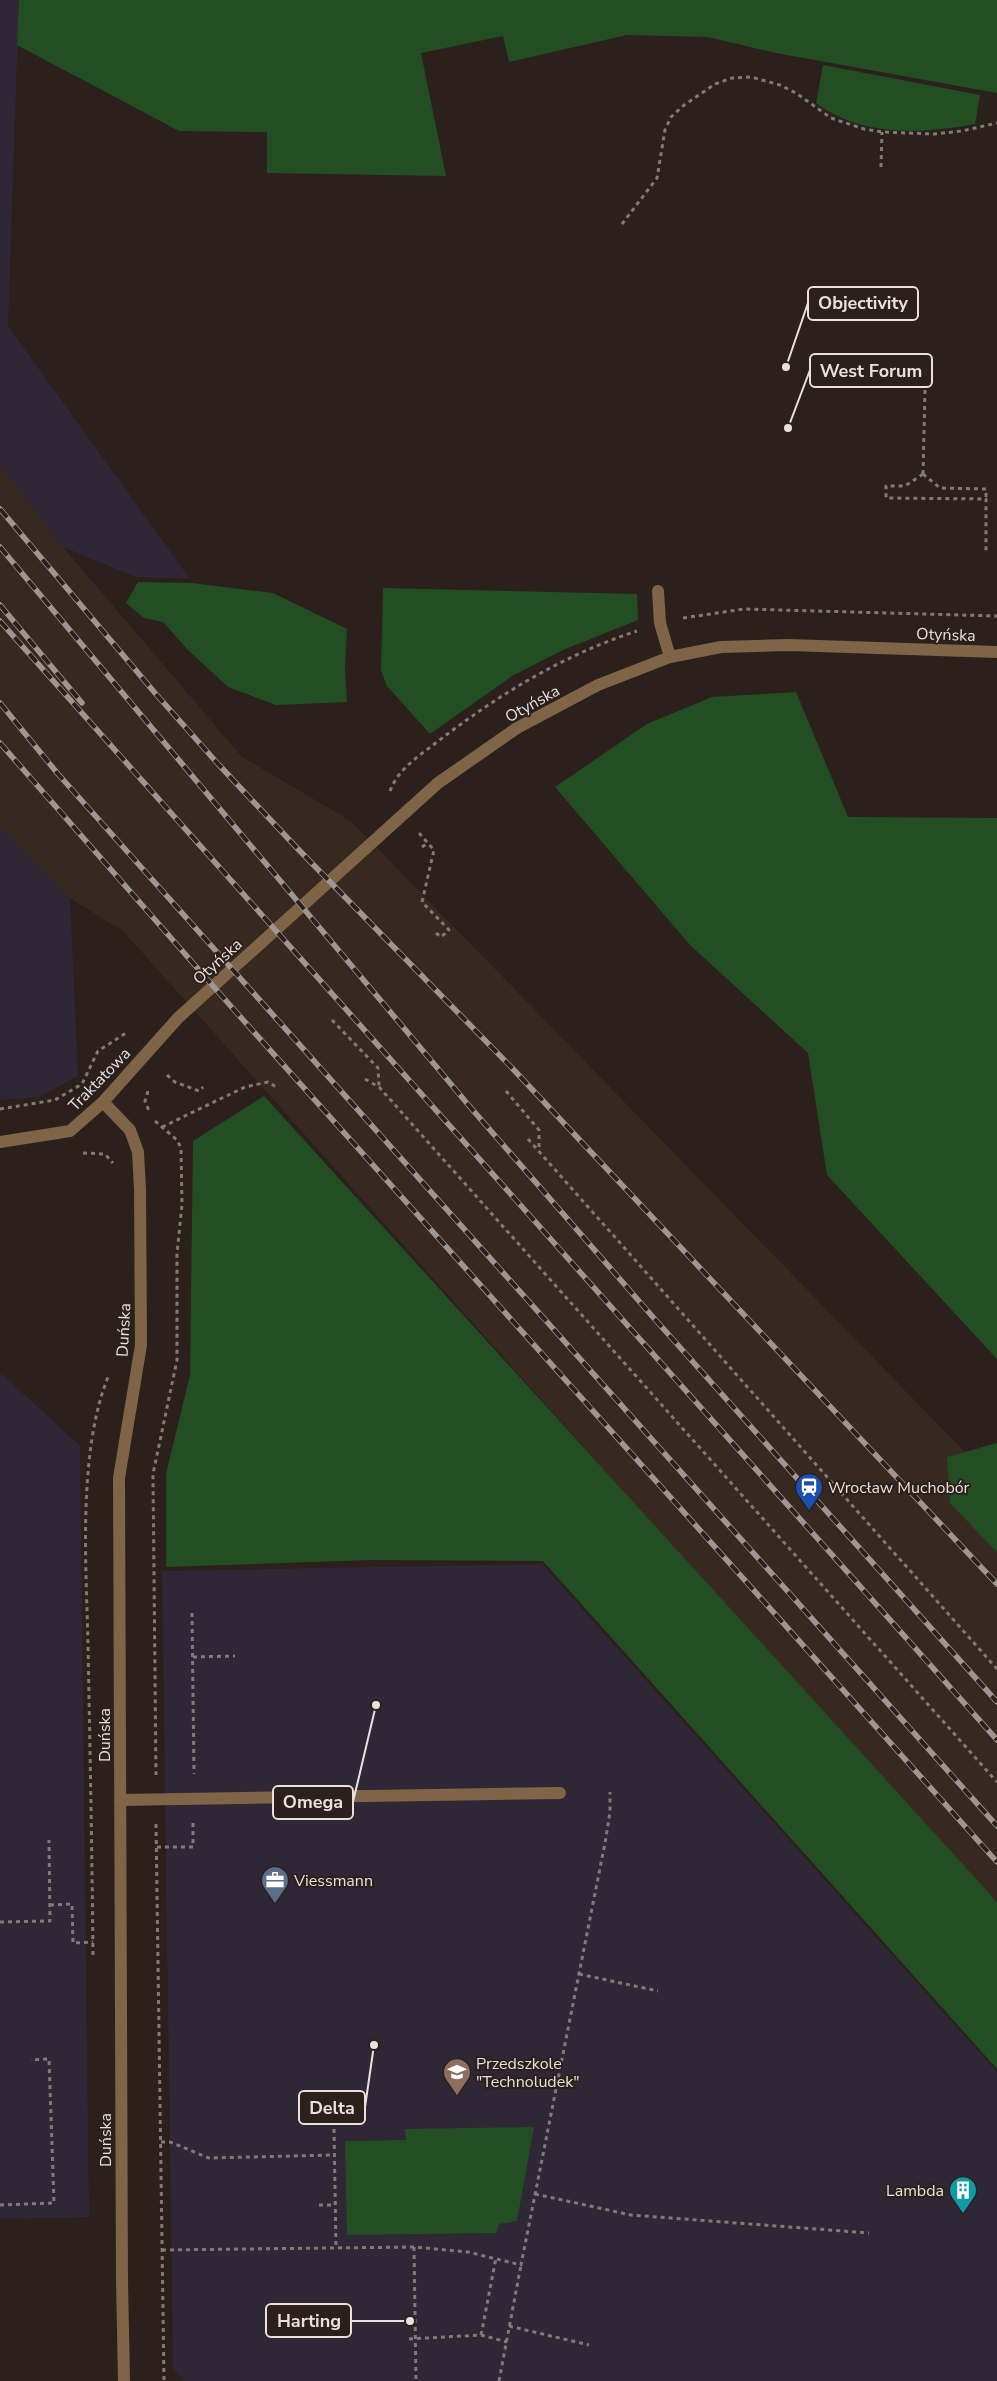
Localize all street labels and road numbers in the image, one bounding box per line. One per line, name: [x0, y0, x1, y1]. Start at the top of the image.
street label: Otyńska: [916, 623, 976, 647]
street label: Otyńska: [501, 680, 564, 728]
street label: Otyńska: [188, 934, 247, 990]
street label: Traktatowa: [64, 1043, 136, 1116]
street label: Duńska: [112, 1302, 136, 1358]
street label: Duńska: [94, 1708, 116, 1762]
street label: Duńska: [95, 2113, 117, 2167]

